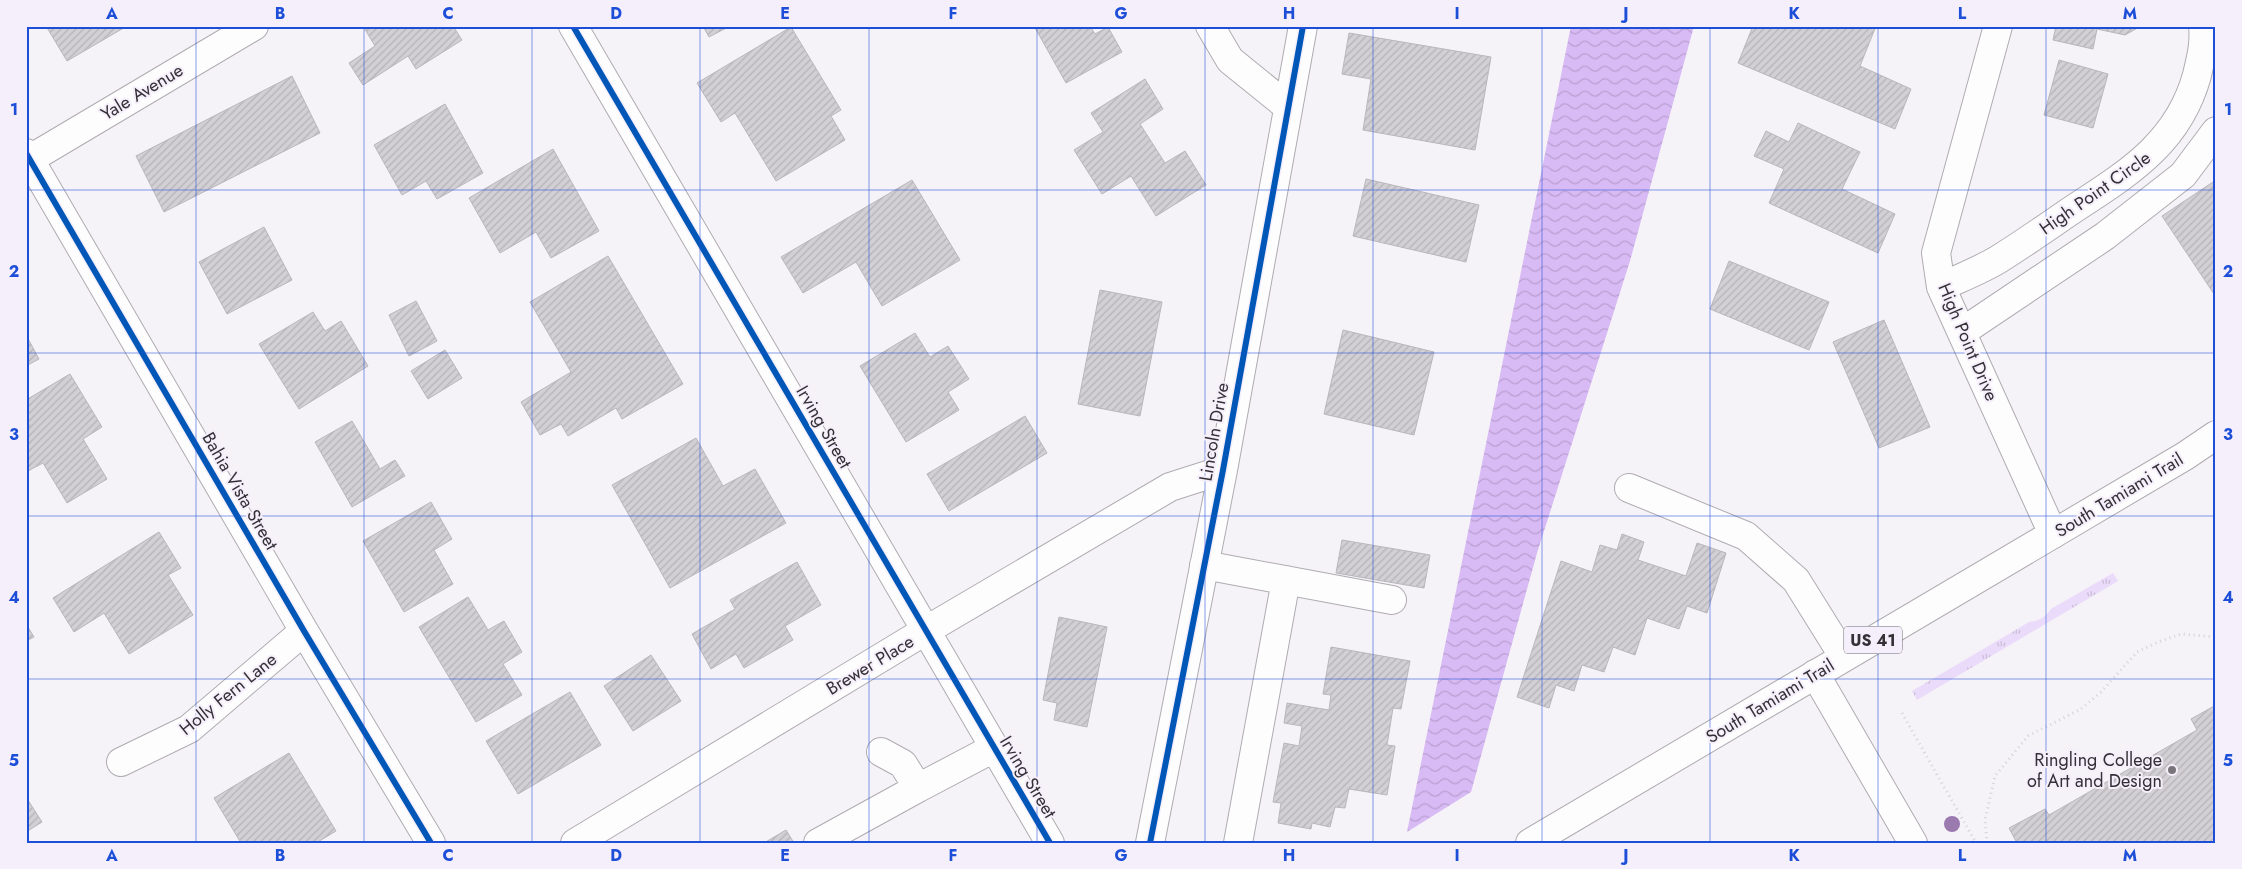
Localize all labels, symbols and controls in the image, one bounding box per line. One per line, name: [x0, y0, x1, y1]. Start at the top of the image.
text: A: [105, 2, 118, 25]
text: B: [275, 2, 285, 25]
text: C: [442, 2, 454, 25]
text: D: [610, 2, 622, 25]
text: E: [780, 2, 790, 25]
text: F: [949, 2, 957, 25]
text: G: [1114, 2, 1128, 25]
text: H: [1283, 2, 1295, 25]
text: I: [1454, 2, 1460, 25]
text: J: [1620, 2, 1629, 25]
text: K: [1788, 2, 1800, 25]
text: L: [1958, 2, 1967, 25]
text: M: [2123, 2, 2137, 25]
street label: Yale Avenue: [96, 57, 188, 127]
text: 1: [10, 98, 18, 121]
text: 1: [2224, 98, 2232, 121]
street label: High Point Circle: [2034, 145, 2156, 241]
text: 2: [9, 260, 19, 283]
text: 2: [2223, 260, 2233, 283]
street label: High Point Drive: [1931, 279, 2005, 405]
street label: Irving Street: [790, 381, 859, 474]
street label: Lincoln Drive: [1193, 381, 1235, 483]
text: 3: [9, 423, 19, 446]
text: 3: [2223, 423, 2233, 446]
street label: Bahia Vista Street: [196, 427, 285, 555]
street label: South Tamiami Trail: [2050, 446, 2188, 544]
text: 4: [8, 586, 20, 609]
text: 4: [2222, 586, 2234, 609]
road number: US 41: [1844, 626, 1902, 654]
street label: Brewer Place: [821, 629, 919, 701]
street label: Holly Fern Lane: [174, 647, 282, 741]
street label: South Tamiami Trail: [1701, 652, 1839, 750]
street label: Irving Street: [993, 731, 1063, 824]
place label: Ringling College of Art and Design: [2027, 747, 2162, 794]
text: 5: [9, 749, 19, 772]
text: 5: [2223, 749, 2233, 772]
marker: Ringling College of Art and Design: [2166, 764, 2178, 776]
text: A: [105, 844, 118, 867]
text: B: [275, 844, 285, 867]
text: C: [442, 844, 454, 867]
text: D: [610, 844, 622, 867]
text: E: [780, 844, 790, 867]
text: F: [949, 844, 957, 867]
text: G: [1114, 844, 1128, 867]
text: H: [1283, 844, 1295, 867]
text: I: [1454, 844, 1460, 867]
text: J: [1620, 844, 1629, 867]
text: K: [1788, 844, 1800, 867]
text: L: [1958, 844, 1967, 867]
text: M: [2123, 844, 2137, 867]

